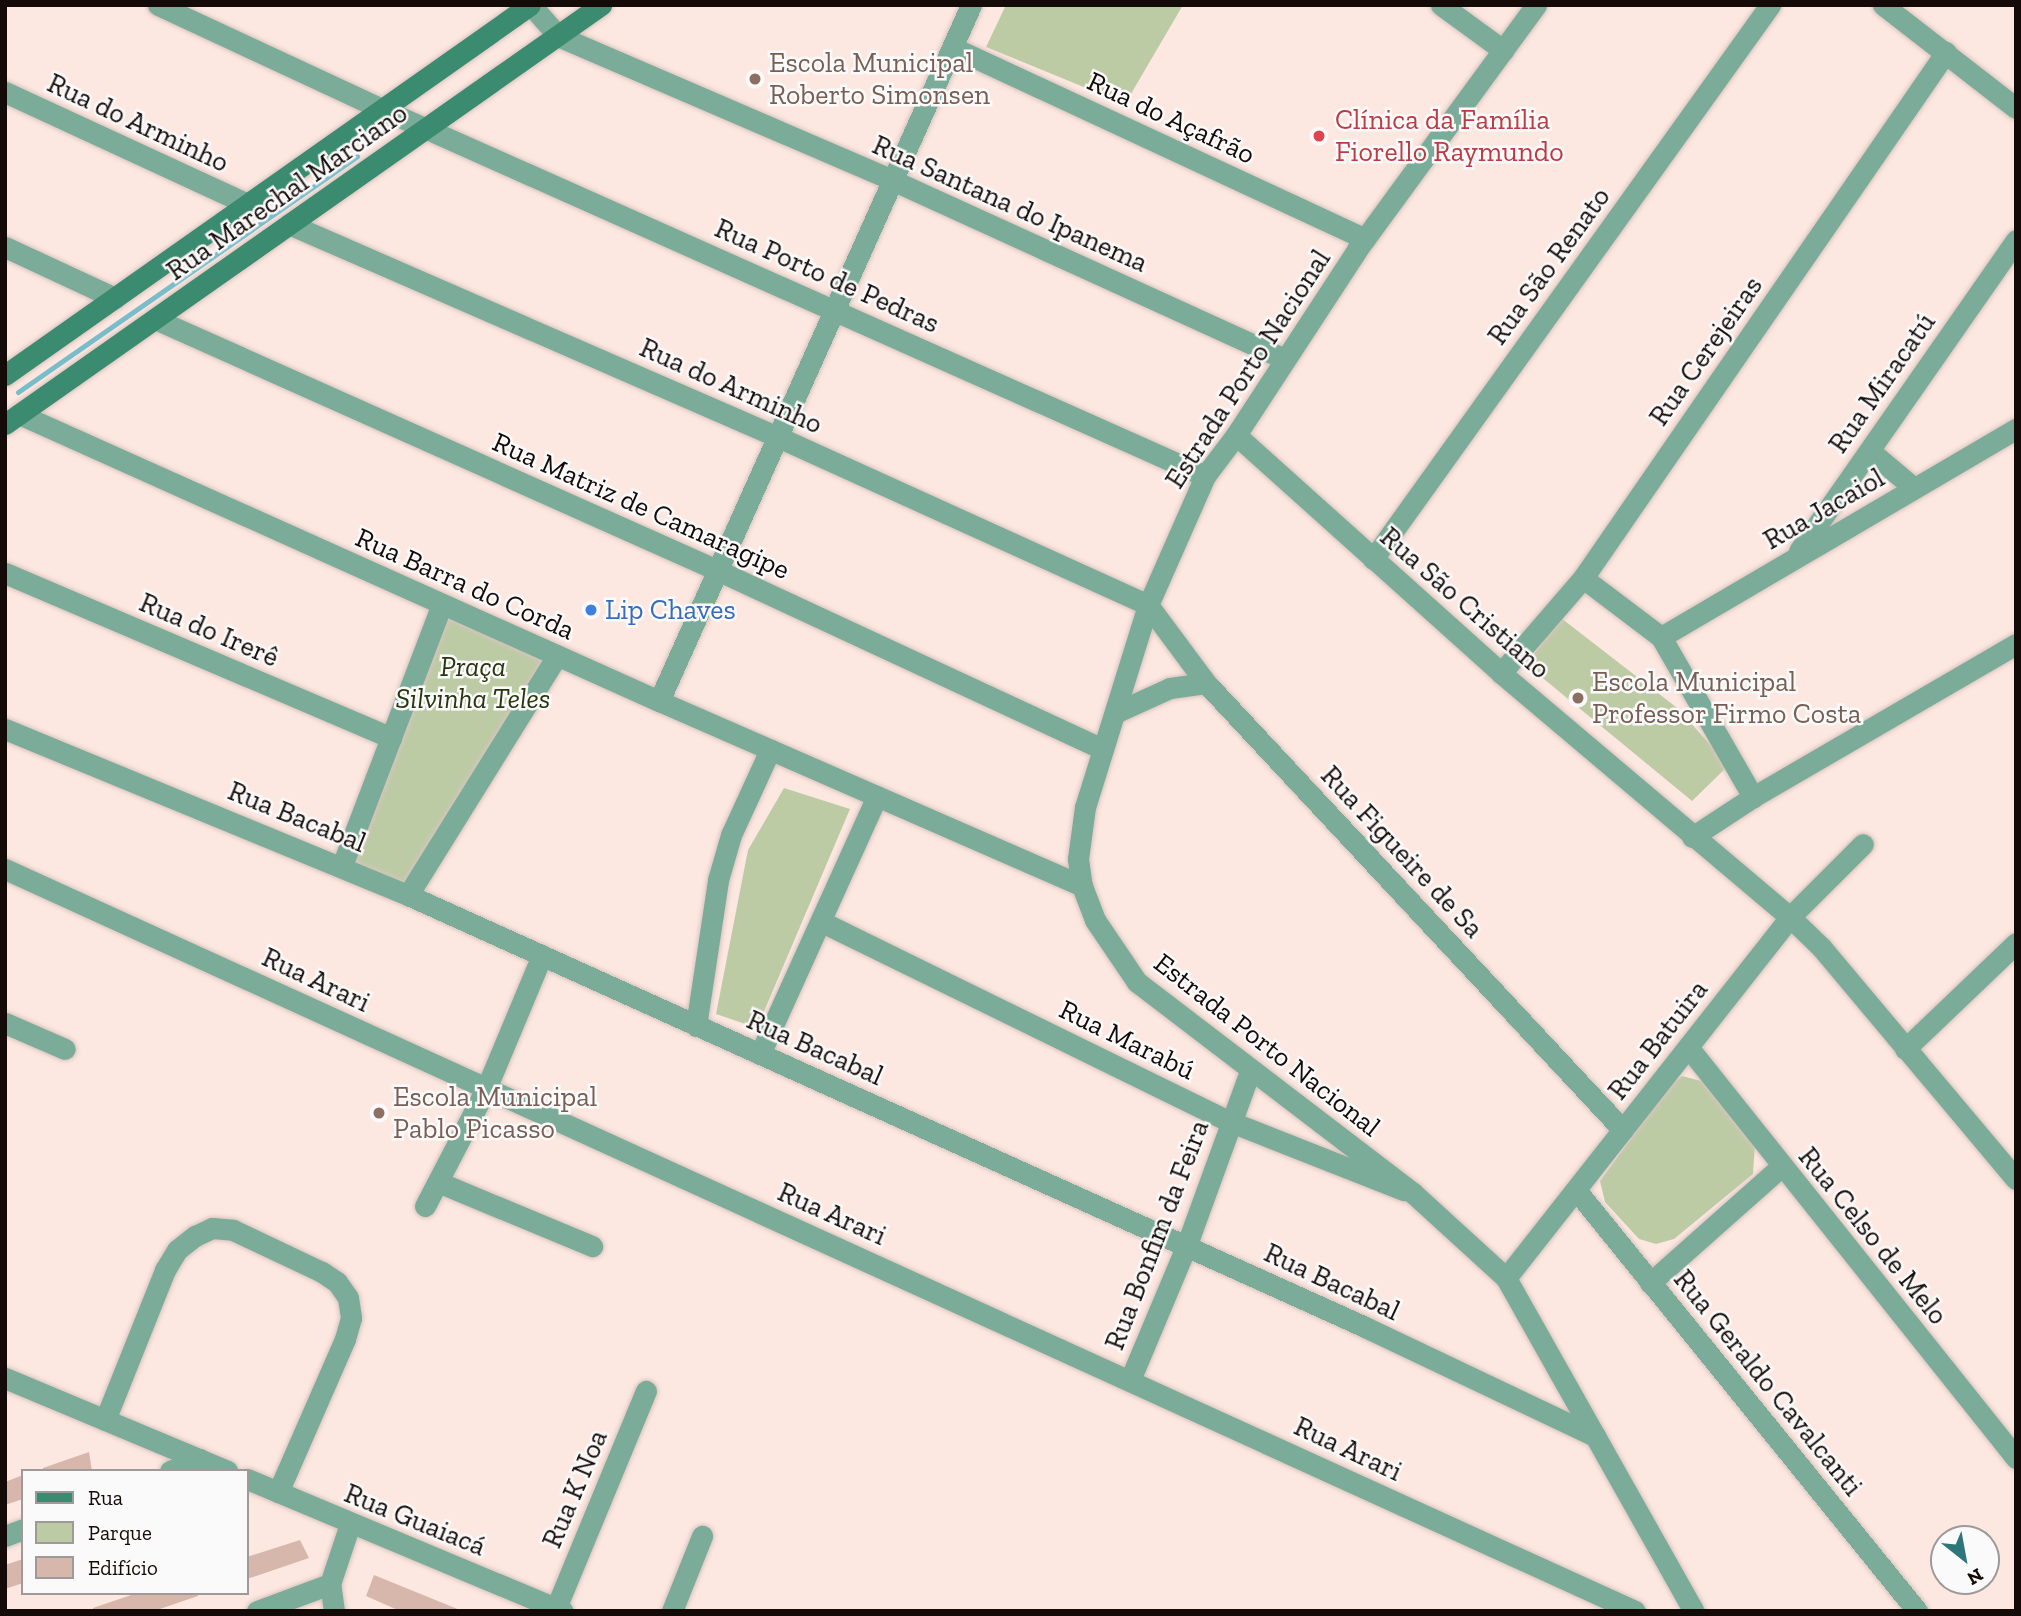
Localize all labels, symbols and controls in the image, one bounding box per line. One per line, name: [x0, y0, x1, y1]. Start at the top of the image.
place label: Escola Municipal Roberto Simonsen: [769, 46, 990, 112]
street label: Rua do Açafrão: [1082, 64, 1260, 172]
street label: Rua do Arminho: [42, 66, 234, 180]
marker: Escola Municipal Roberto Simonsen: [747, 71, 763, 87]
street label: Rua Marechal Marciano: [160, 96, 414, 288]
place label: Clínica da Família Fiorello Raymundo: [1335, 103, 1564, 169]
marker: Clínica da Família Fiorello Raymundo: [1309, 126, 1329, 146]
street label: Rua Santana do Ipanema: [867, 128, 1153, 280]
street label: Rua São Renato: [1481, 181, 1617, 351]
street label: Rua Porto de Pedras: [710, 211, 944, 341]
street label: Estrada Porto Nacional: [1158, 243, 1338, 495]
street label: Rua Cerejeiras: [1642, 270, 1770, 432]
street label: Rua Miracatú: [1821, 306, 1943, 460]
street label: Rua do Arminho: [634, 331, 828, 441]
street label: Rua Matriz de Camaragipe: [487, 425, 795, 587]
street label: Rua Jacaiol: [1757, 461, 1891, 557]
street label: Rua São Cristiano: [1373, 520, 1557, 686]
street label: Rua Barra do Corda: [350, 521, 580, 647]
street label: Rua do Irerê: [134, 586, 284, 674]
place label: Lip Chaves: [605, 593, 736, 627]
marker: Lip Chaves: [583, 602, 599, 618]
park label: Praça Silvinha Teles: [395, 650, 551, 716]
place label: Escola Municipal Professor Firmo Costa: [1592, 665, 1862, 731]
marker: Escola Municipal Professor Firmo Costa: [1570, 690, 1586, 706]
street label: Rua Figueire de Sa: [1314, 759, 1490, 945]
street label: Rua Bacabal: [223, 774, 371, 860]
street label: Rua Arari: [256, 940, 376, 1020]
street label: Estrada Porto Nacional: [1147, 946, 1387, 1144]
street label: Rua Batuira: [1601, 974, 1715, 1106]
street label: Rua Marabú: [1054, 993, 1200, 1087]
street label: Rua Bacabal: [742, 1003, 888, 1093]
place label: Escola Municipal Pablo Picasso: [393, 1080, 597, 1146]
marker: Escola Municipal Pablo Picasso: [371, 1105, 387, 1121]
street label: Rua Bonfim da Feira: [1098, 1115, 1216, 1355]
street label: Rua Celso de Melo: [1791, 1141, 1955, 1331]
street label: Rua Arari: [772, 1175, 892, 1253]
street label: Rua Bacabal: [1259, 1236, 1405, 1328]
street label: Rua Geraldo Cavalcanti: [1666, 1263, 1870, 1503]
street label: Rua Arari: [1288, 1409, 1408, 1489]
street label: Rua K Noa: [535, 1425, 615, 1553]
legend: [21, 1469, 248, 1595]
street label: Rua Guaiacá: [340, 1476, 490, 1564]
text: Rua: [88, 1485, 123, 1510]
text: Parque: [88, 1520, 152, 1545]
north arrow: [1930, 1525, 2000, 1595]
text: Edifício: [88, 1555, 158, 1580]
text: N: [1963, 1563, 1987, 1590]

